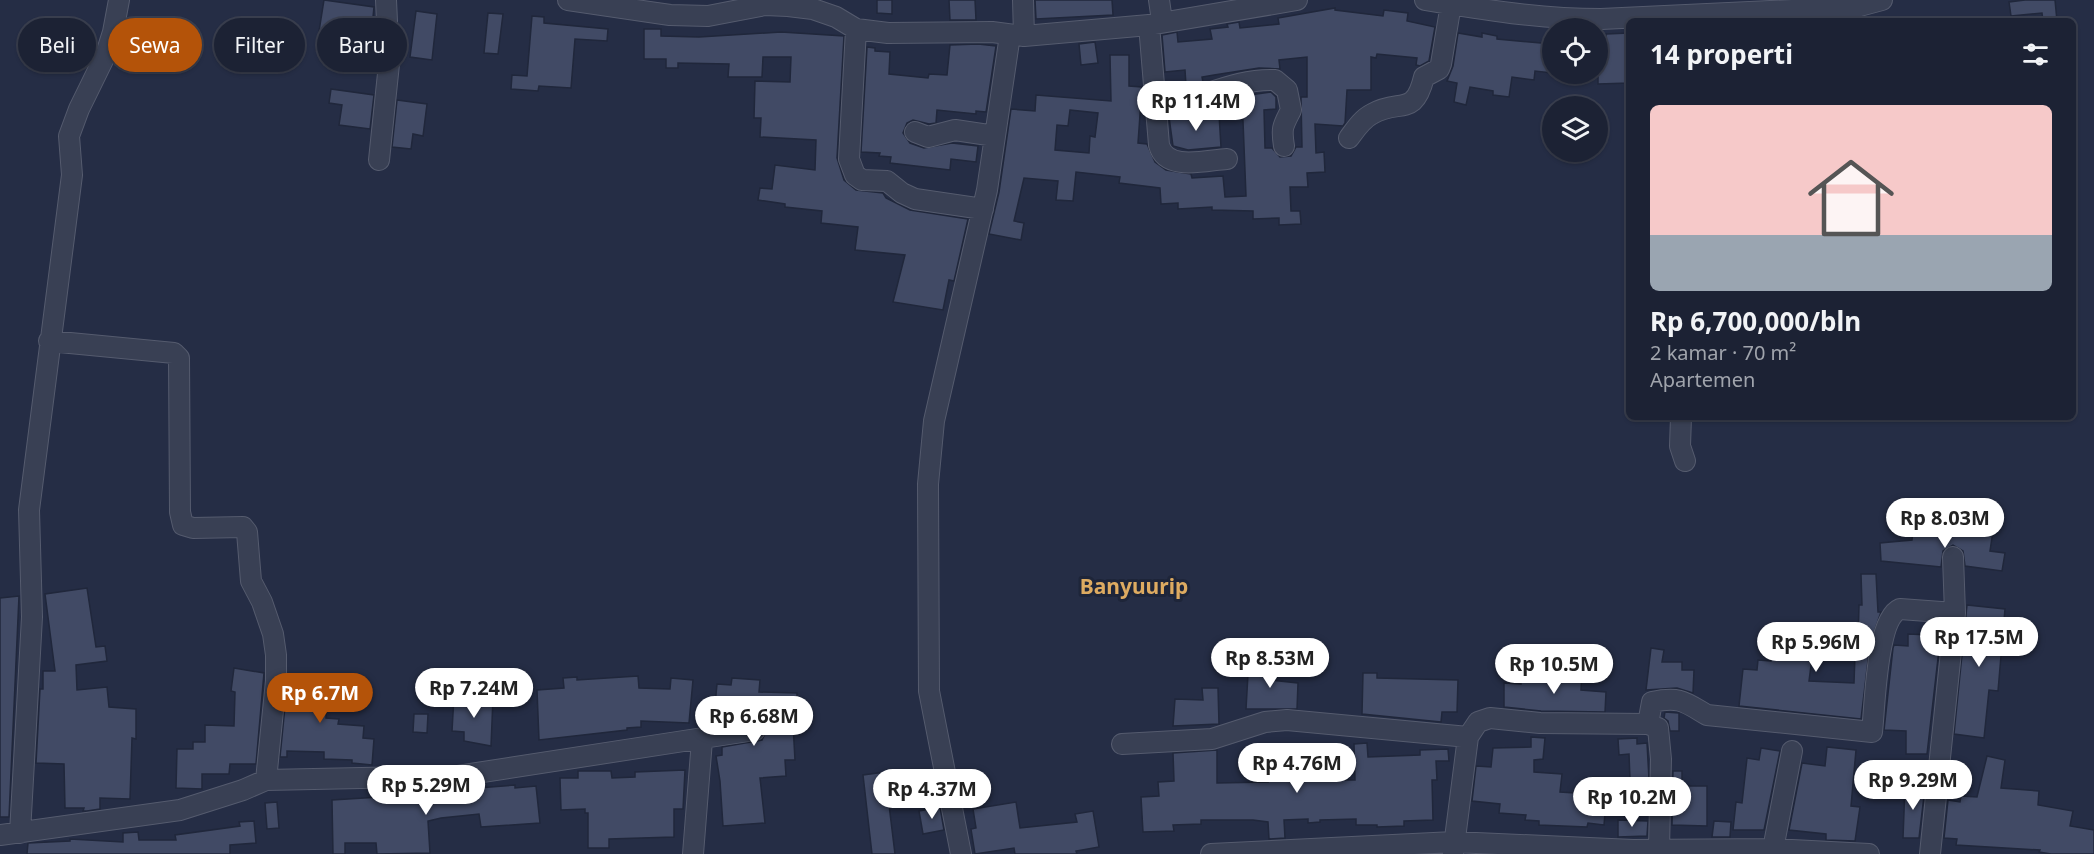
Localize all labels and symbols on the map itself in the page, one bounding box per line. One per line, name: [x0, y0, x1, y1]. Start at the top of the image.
pin: Rp 11.4M: [1134, 81, 1258, 132]
pin: Rp 8.03M: [1883, 498, 2007, 549]
district label: Banyuurip: [1080, 572, 1188, 600]
pin: Rp 17.5M: [1917, 617, 2041, 668]
pin: Rp 5.96M: [1754, 622, 1878, 673]
pin: Rp 8.53M: [1208, 638, 1332, 689]
pin: Rp 10.5M: [1492, 644, 1616, 695]
pin: Rp 7.24M: [412, 668, 536, 719]
pin: Rp 6.7M: [265, 673, 375, 724]
pin: Rp 6.68M: [692, 696, 816, 747]
pin: Rp 4.76M: [1235, 743, 1359, 794]
pin: Rp 9.29M: [1851, 760, 1975, 811]
pin: Rp 5.29M: [364, 765, 488, 816]
pin: Rp 4.37M: [870, 769, 994, 820]
pin: Rp 10.2M: [1570, 777, 1694, 828]

